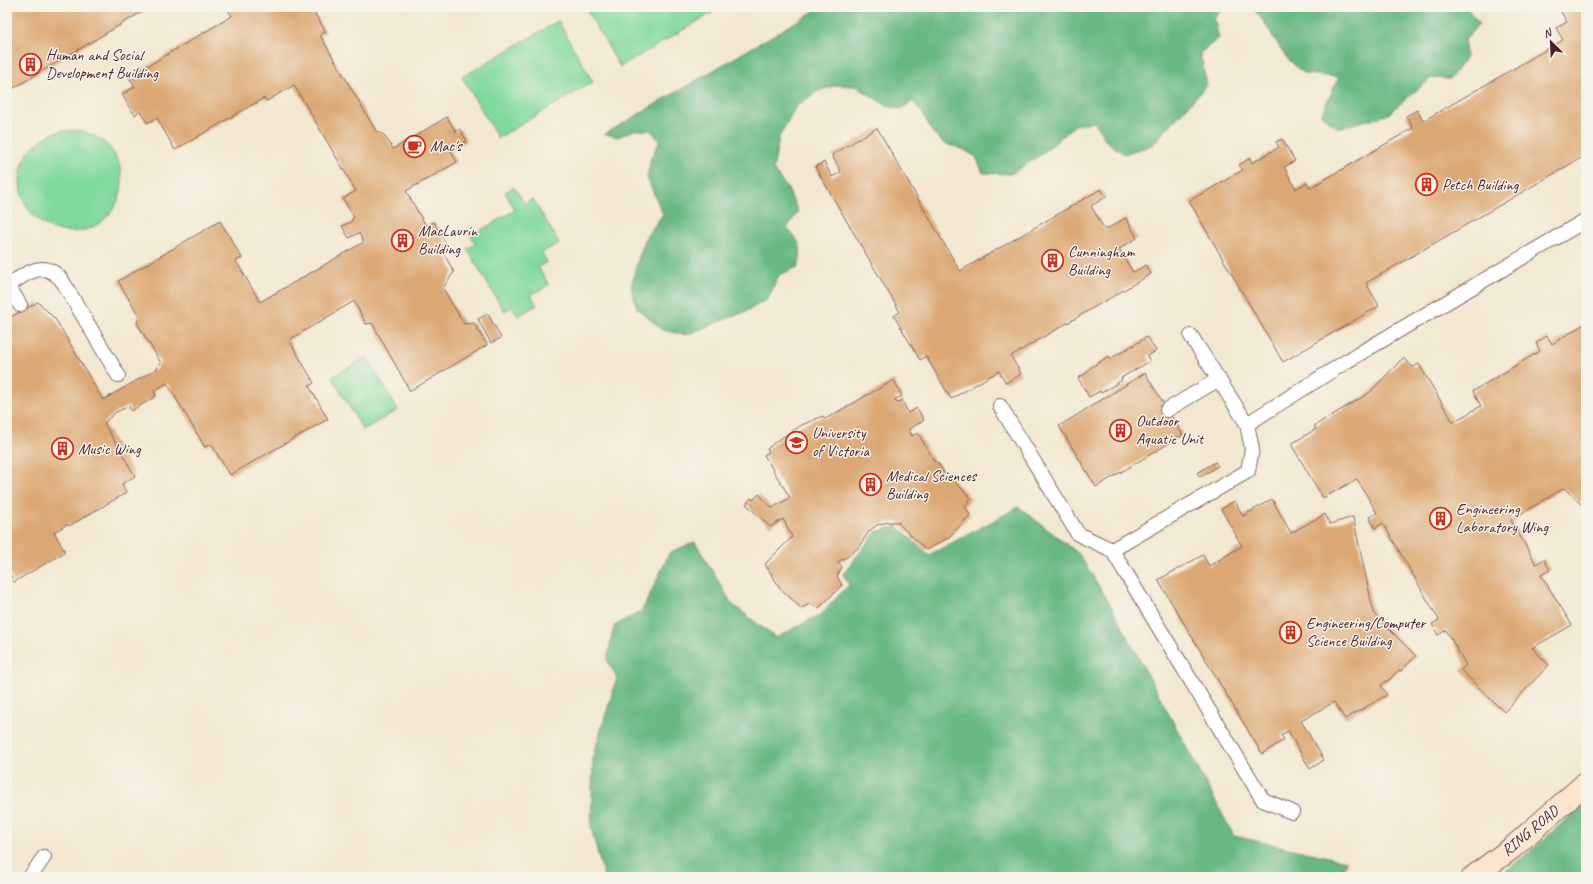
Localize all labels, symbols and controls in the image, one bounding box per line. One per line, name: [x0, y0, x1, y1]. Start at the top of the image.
north arrow: [1531, 22, 1571, 62]
text: N: [1541, 24, 1555, 41]
place label: Human and Social Development Building: [46, 45, 159, 83]
building icon: Human and Social Development Building: [18, 51, 44, 77]
cafe icon: Mac's: [401, 133, 427, 159]
place label: Mac's: [430, 136, 463, 156]
building icon: Petch Building: [1413, 172, 1439, 198]
place label: Petch Building: [1442, 175, 1520, 195]
place label: MacLaurin Building: [418, 221, 478, 259]
building icon: MacLaurin Building: [390, 227, 416, 253]
place label: Cunningham Building: [1068, 242, 1135, 280]
building icon: Cunningham Building: [1039, 248, 1065, 274]
place label: Outdoor Aquatic Unit: [1136, 411, 1205, 449]
building icon: Outdoor Aquatic Unit: [1108, 417, 1134, 443]
place label: University of Victoria: [812, 423, 870, 461]
school or university icon: University of Victoria: [783, 429, 809, 455]
building icon: Music Wing: [50, 436, 76, 462]
place label: Music Wing: [78, 439, 142, 459]
place label: Medical Sciences Building: [886, 466, 977, 504]
building icon: Medical Sciences Building: [857, 472, 883, 498]
place label: Engineering Laboratory Wing: [1456, 499, 1549, 537]
building icon: Engineering Laboratory Wing: [1428, 505, 1454, 531]
place label: Engineering/Computer Science Building: [1306, 613, 1428, 651]
building icon: Engineering/Computer Science Building: [1277, 619, 1303, 645]
street label: RING ROAD: [1497, 800, 1564, 861]

